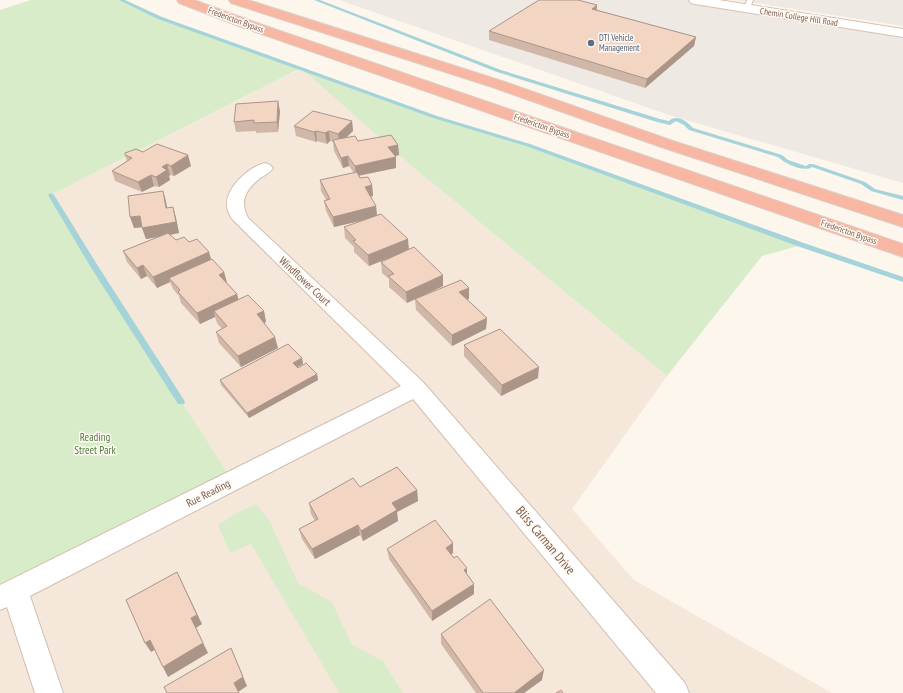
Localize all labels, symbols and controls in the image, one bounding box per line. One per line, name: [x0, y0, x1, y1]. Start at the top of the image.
street label: Fredericton Bypass: [207, 4, 266, 35]
street label: Chemin College Hill Road: [759, 5, 839, 28]
place label: DTI Vehicle Management: [599, 32, 640, 53]
marker: DTI Vehicle Management: [586, 38, 596, 48]
street label: Fredericton Bypass: [513, 111, 572, 140]
street label: Fredericton Bypass: [820, 217, 879, 246]
street label: Windflower Court: [276, 253, 334, 309]
park label: Reading Street Park: [74, 430, 116, 457]
street label: Rue Reading: [184, 476, 233, 510]
street label: Bliss Carman Drive: [512, 503, 579, 578]

